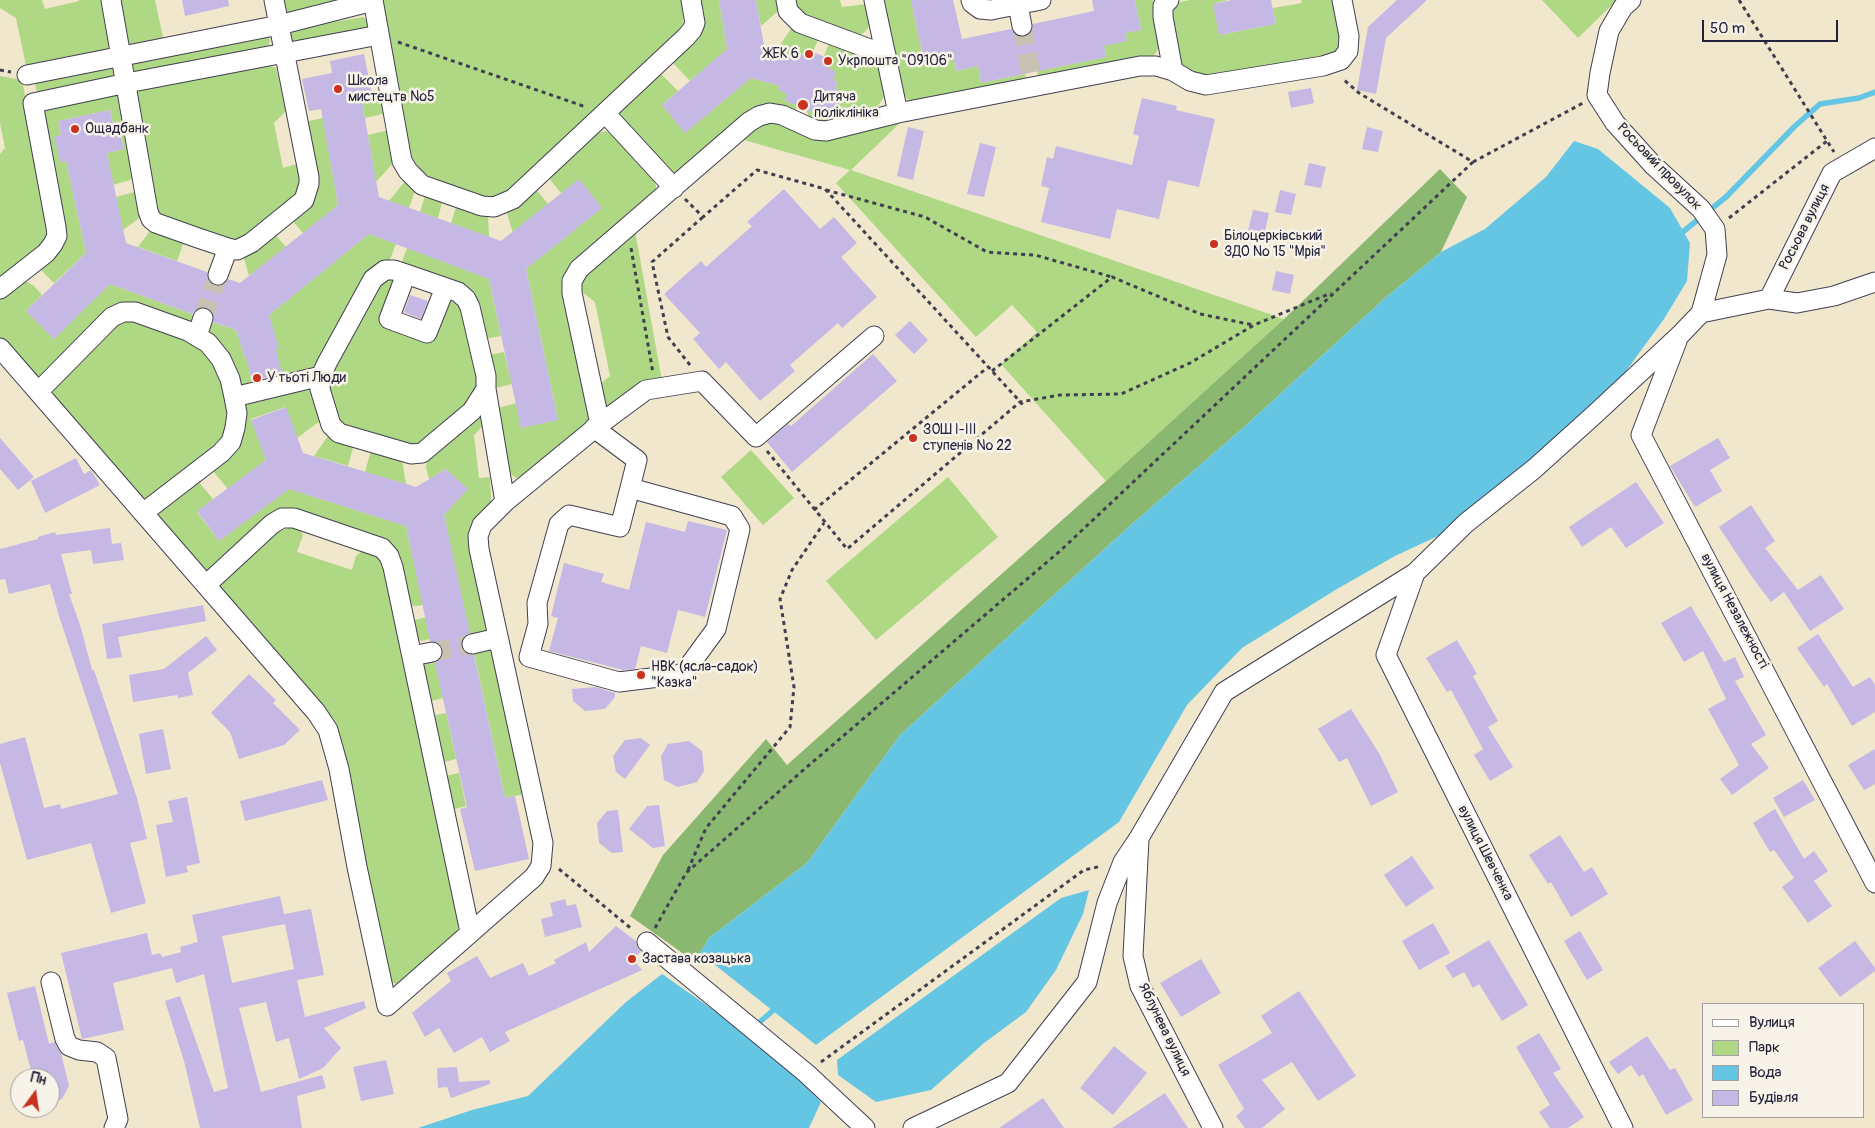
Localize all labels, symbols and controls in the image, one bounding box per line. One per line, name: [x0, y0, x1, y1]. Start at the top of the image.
scale bar: [1705, 10, 1841, 42]
text: 50 m: [1710, 19, 1745, 38]
place label: ЖЕК 6: [764, 46, 799, 62]
marker: ЖЕК 6: [803, 48, 815, 60]
place label: Укрпошта "09106": [838, 53, 953, 69]
marker: Укрпошта "09106": [822, 55, 834, 67]
place label: Школа мистецтв №5: [348, 73, 434, 105]
marker: Школа мистецтв №5: [332, 83, 344, 95]
place label: Дитяча поліклініка: [814, 89, 879, 121]
marker: Дитяча поліклініка: [796, 98, 810, 112]
street label: Росьовий провулок: [1613, 120, 1705, 214]
place label: Ощадбанк: [85, 121, 149, 137]
marker: Ощадбанк: [69, 123, 81, 135]
street label: Росьова вулиця: [1776, 181, 1834, 273]
place label: Білоцерківський ЗДО № 15 "Мрія": [1224, 228, 1326, 260]
marker: Білоцерківський ЗДО № 15 "Мрія": [1208, 238, 1220, 250]
place label: У тьоті Люди: [267, 370, 346, 386]
marker: У тьоті Люди: [251, 372, 263, 384]
place label: ЗОШ І-ІІІ ступенів № 22: [923, 422, 1012, 454]
marker: ЗОШ І-ІІІ ступенів № 22: [907, 432, 919, 444]
street label: вулиця Незалежності: [1697, 551, 1771, 671]
place label: НВК (ясла-садок) "Казка": [651, 659, 759, 692]
marker: НВК (ясла-садок) "Казка": [635, 669, 647, 681]
street label: вулиця Шевченка: [1454, 803, 1516, 903]
place label: Застава козацька: [642, 951, 751, 967]
marker: Застава козацька: [626, 953, 638, 965]
street label: Яблунева вулиця: [1134, 981, 1194, 1079]
legend: [1702, 1003, 1865, 1118]
text: Вулиця: [1749, 1013, 1795, 1032]
text: Парк: [1749, 1038, 1780, 1057]
text: Вода: [1749, 1063, 1782, 1082]
north arrow: [10, 1068, 60, 1118]
text: Пн: [29, 1069, 48, 1089]
text: Будівля: [1749, 1088, 1798, 1107]

